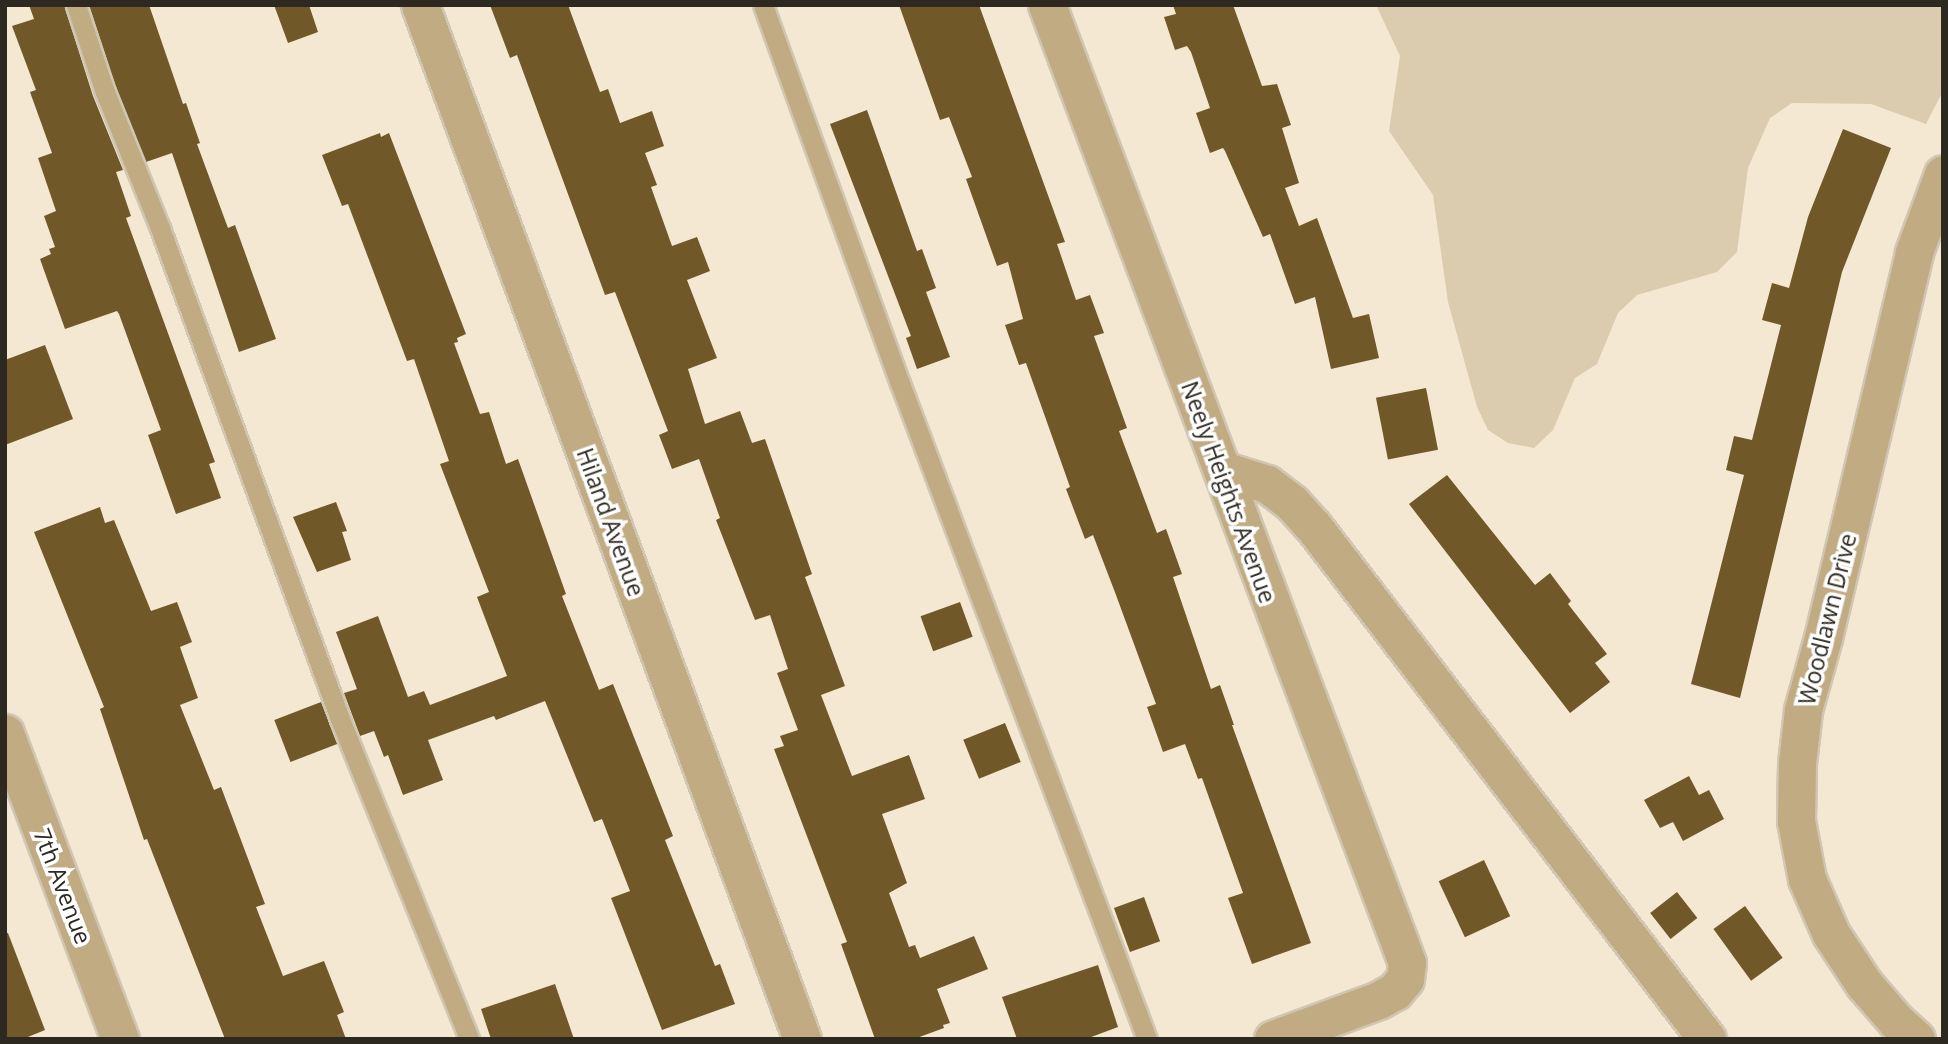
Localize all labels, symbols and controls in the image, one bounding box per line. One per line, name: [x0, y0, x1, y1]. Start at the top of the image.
street label: Neely Heights Avenue: [1176, 377, 1282, 607]
street label: Hiland Avenue: [571, 444, 651, 600]
street label: Woodlawn Drive: [1792, 530, 1862, 708]
street label: 7th Avenue: [28, 824, 98, 948]

